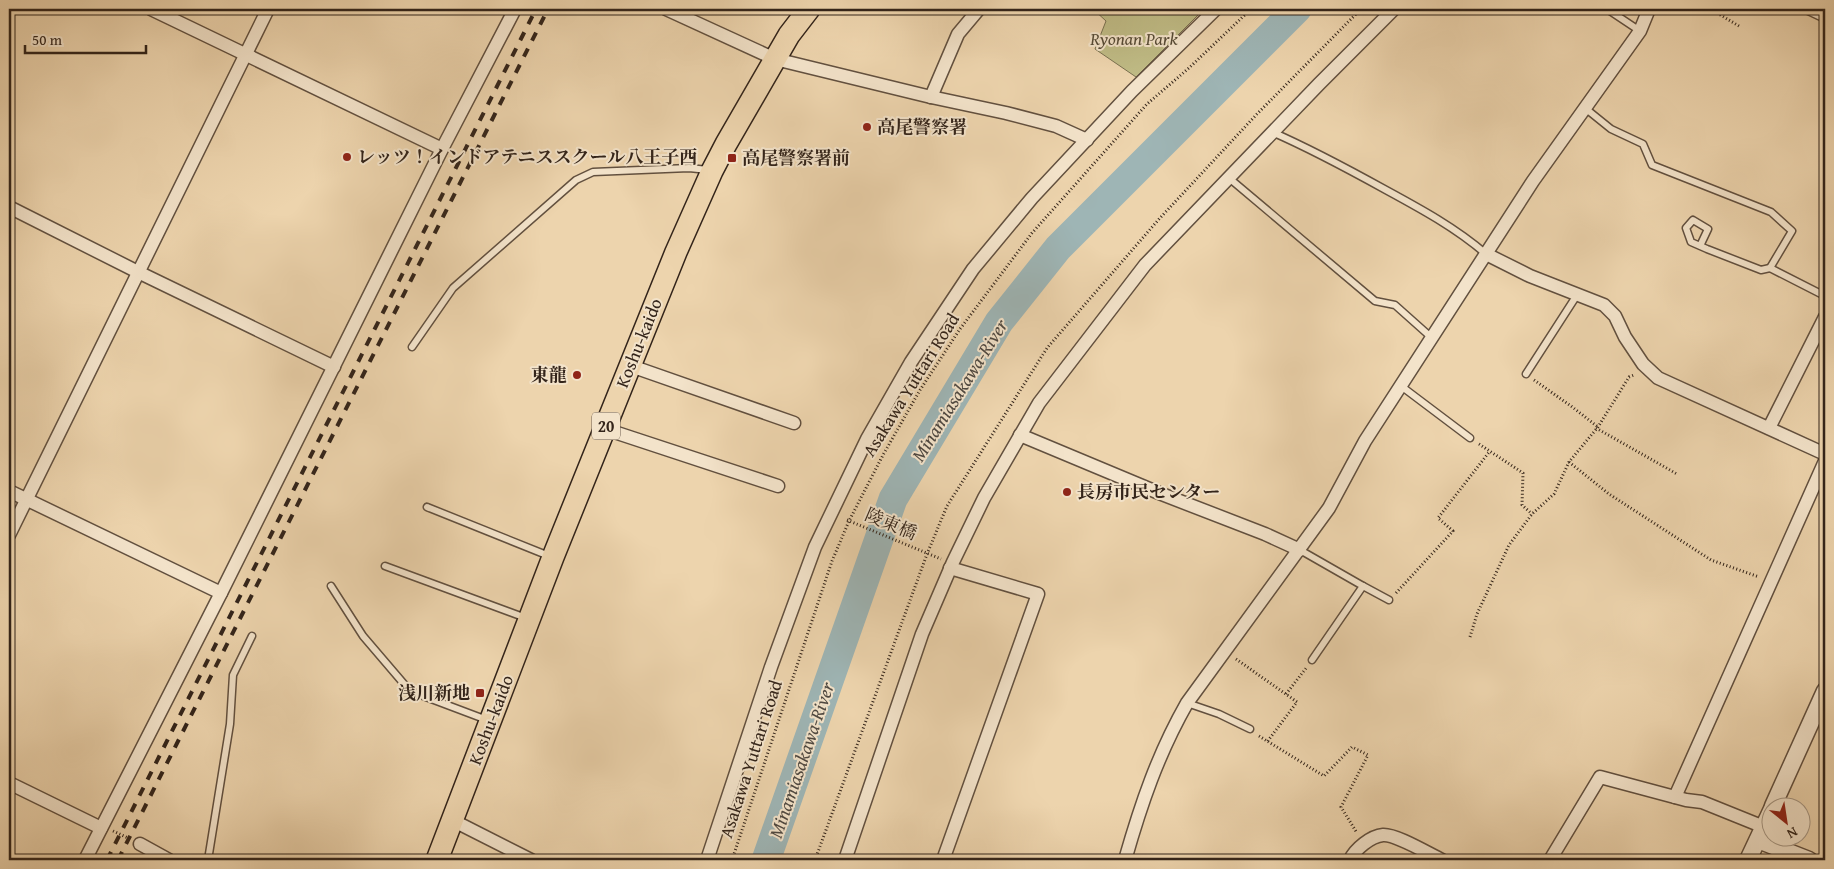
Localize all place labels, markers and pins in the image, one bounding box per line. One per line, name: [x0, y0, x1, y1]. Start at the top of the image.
place label: 高尾警察署: [877, 113, 967, 140]
marker: 高尾警察署: [861, 121, 873, 133]
place label: レッツ！インドアテニススクール八王子西: [357, 143, 697, 170]
place label: 高尾警察署前: [742, 144, 850, 171]
marker: レッツ！インドアテニススクール八王子西: [341, 151, 353, 163]
marker: 高尾警察署前: [726, 152, 738, 164]
place label: 東龍: [531, 361, 567, 388]
marker: 東龍: [571, 369, 583, 381]
place label: 長房市民センター: [1077, 478, 1220, 505]
marker: 長房市民センター: [1061, 486, 1073, 498]
place label: 浅川新地: [398, 679, 470, 706]
marker: 浅川新地: [474, 687, 486, 699]

